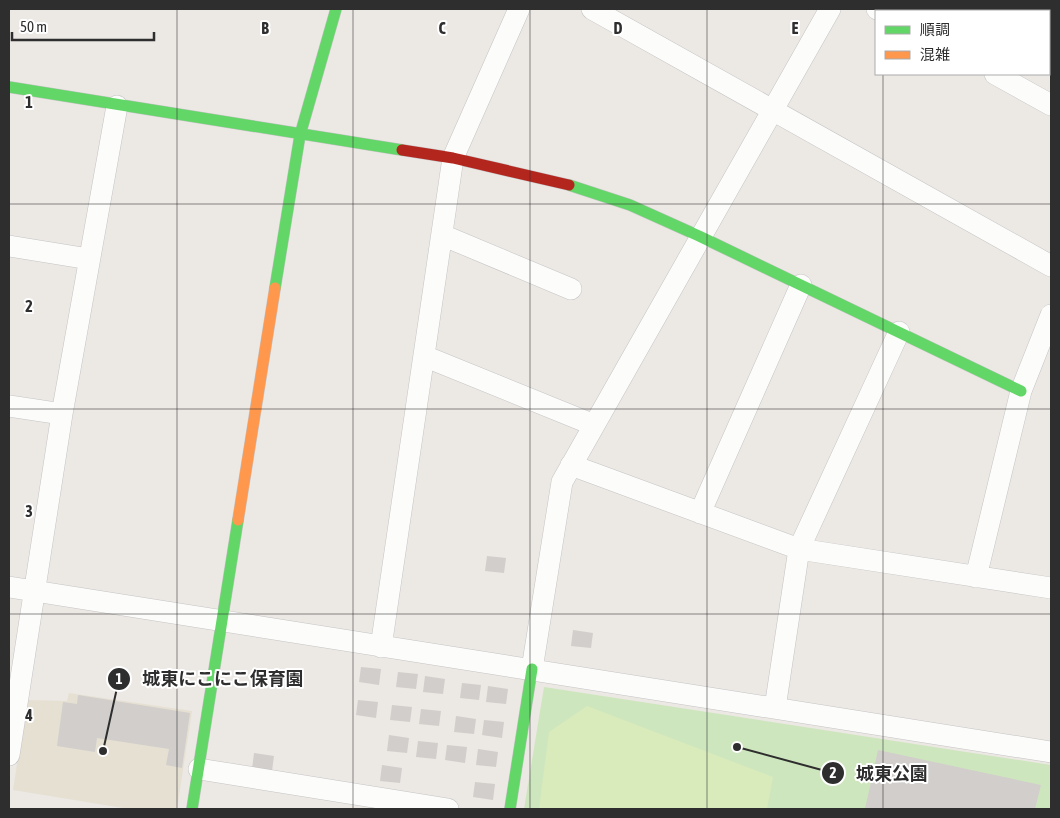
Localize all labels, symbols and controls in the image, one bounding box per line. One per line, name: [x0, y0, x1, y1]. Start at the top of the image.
scale bar: [12, 10, 155, 42]
legend: [875, 10, 1050, 75]
text: 50 m: [20, 18, 47, 35]
text: B: [261, 19, 269, 37]
text: C: [438, 19, 446, 37]
text: D: [614, 19, 623, 37]
text: E: [792, 19, 799, 37]
text: 順調: [920, 21, 950, 38]
text: 混雑: [920, 46, 950, 63]
text: 1: [25, 93, 33, 111]
text: 2: [25, 297, 33, 315]
text: 3: [25, 502, 33, 520]
callout: 城東にこにこ保育園: [107, 662, 314, 695]
text: 城東にこにこ保育園: [142, 668, 304, 689]
text: 1: [115, 670, 123, 687]
text: 4: [24, 706, 33, 724]
callout: 城東公園: [821, 757, 938, 790]
text: 城東公園: [856, 763, 928, 784]
text: 2: [829, 764, 837, 781]

